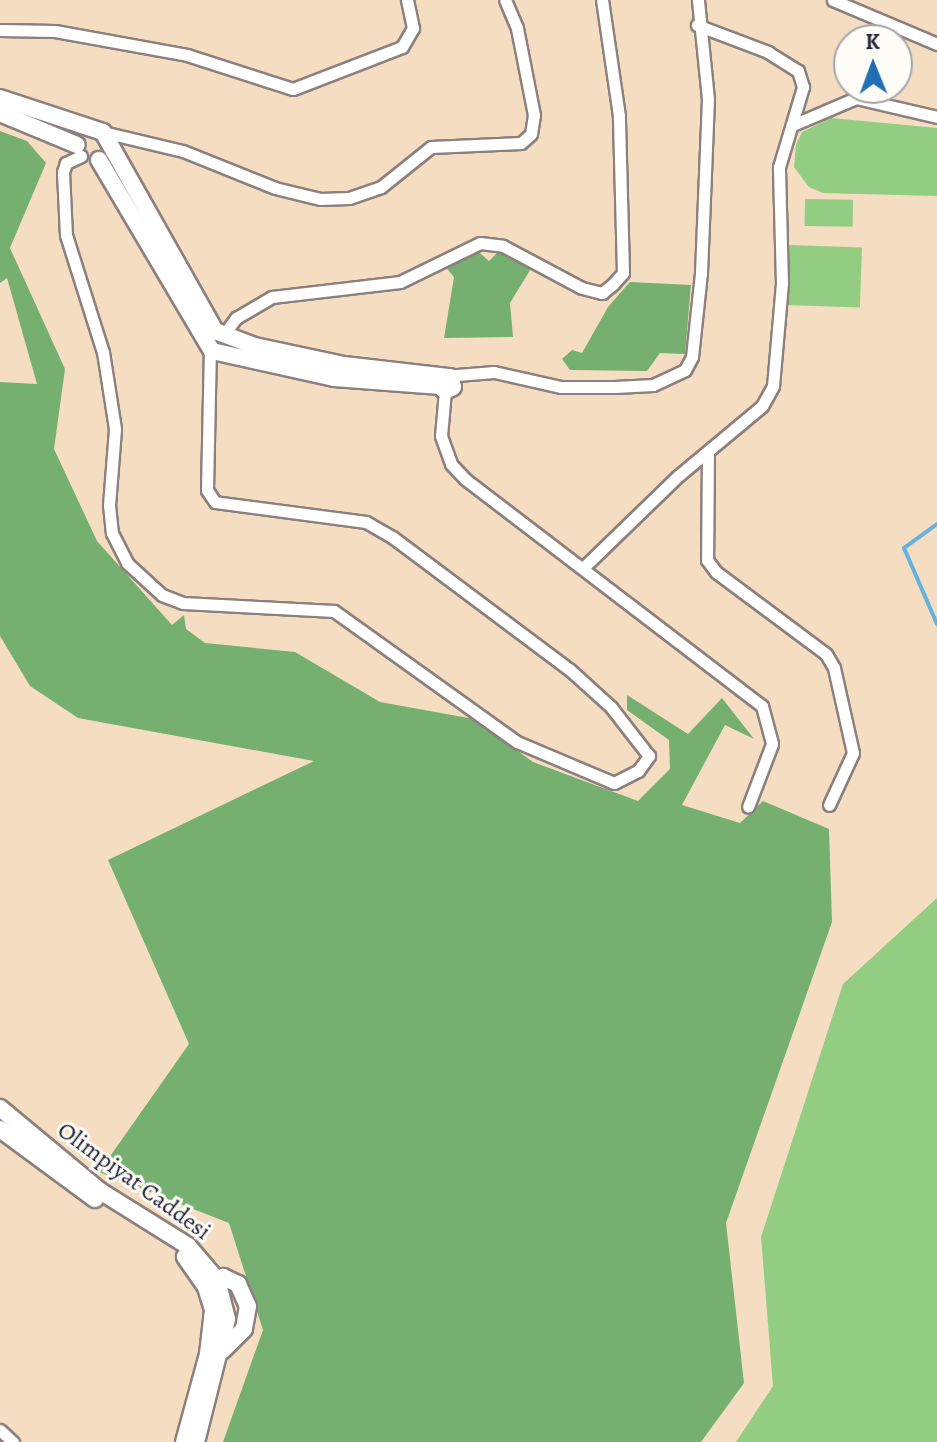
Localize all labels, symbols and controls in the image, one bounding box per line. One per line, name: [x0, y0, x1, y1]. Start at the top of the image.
north arrow: [833, 24, 913, 104]
text: K: [865, 27, 880, 57]
street label: Olimpiyat Caddesi: [52, 1116, 216, 1246]

